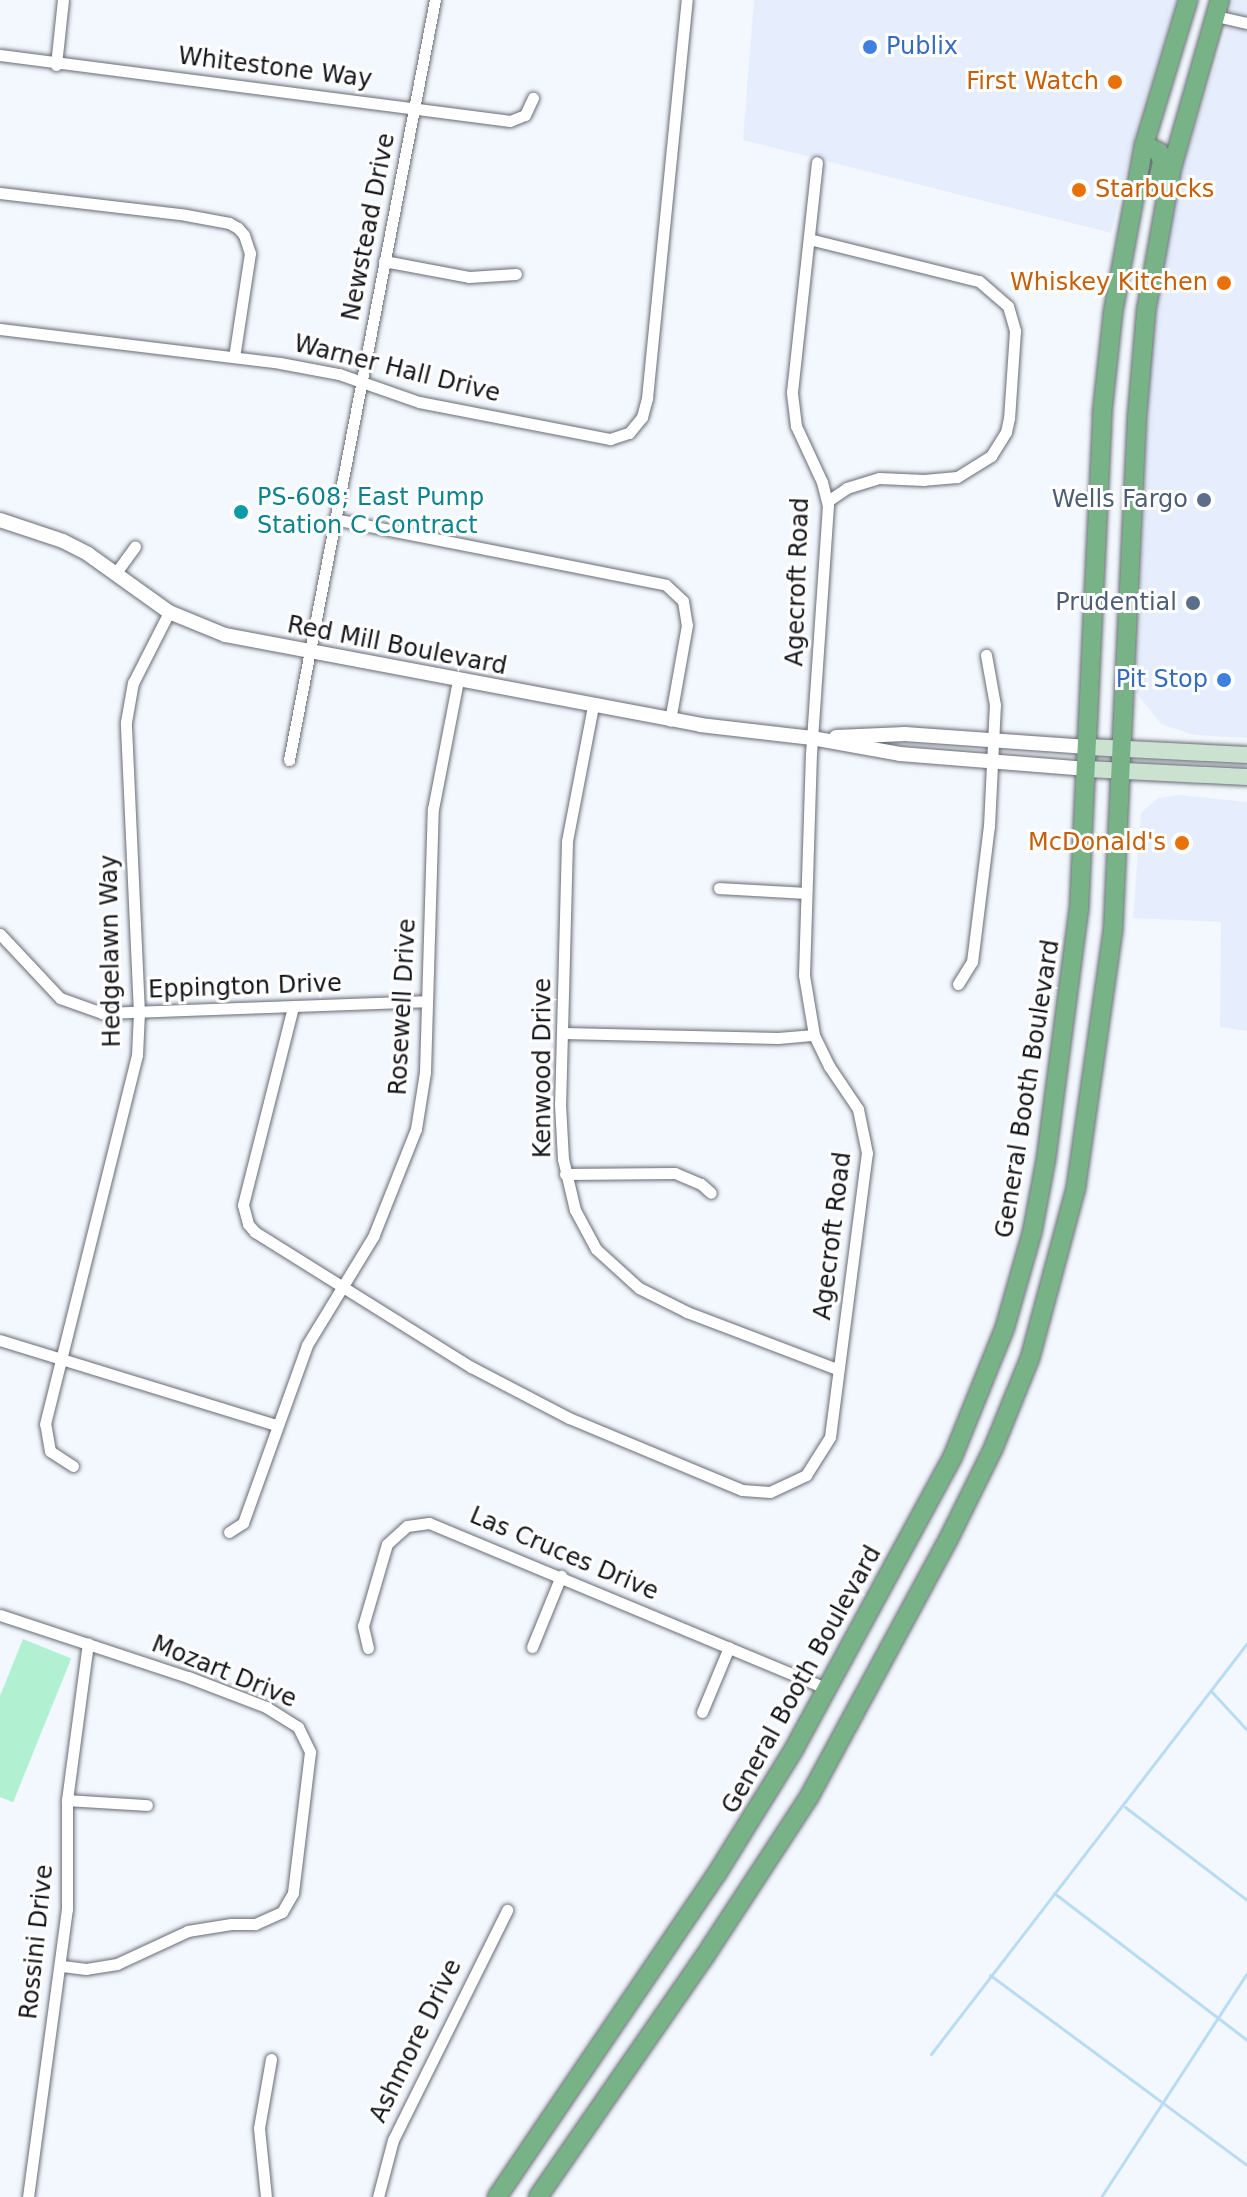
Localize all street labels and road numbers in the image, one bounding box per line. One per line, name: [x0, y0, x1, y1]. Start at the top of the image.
street label: Whitestone Way: [176, 42, 374, 94]
street label: Newstead Drive: [337, 131, 401, 323]
street label: Warner Hall Drive: [291, 329, 503, 409]
street label: Agecroft Road: [781, 497, 815, 667]
street label: Red Mill Boulevard: [285, 611, 509, 681]
street label: Hedgelawn Way: [95, 854, 127, 1048]
street label: Rosewell Drive: [384, 918, 422, 1096]
street label: General Booth Boulevard: [990, 938, 1066, 1240]
street label: Eppington Drive: [148, 969, 342, 1005]
street label: Kenwood Drive: [529, 978, 557, 1158]
street label: Agecroft Road: [808, 1150, 858, 1322]
street label: Las Cruces Drive: [465, 1501, 663, 1607]
street label: General Booth Boulevard: [716, 1541, 888, 1819]
street label: Mozart Drive: [147, 1630, 301, 1714]
street label: Rossini Drive: [15, 1863, 59, 2021]
street label: Ashmore Drive: [364, 1955, 468, 2127]

